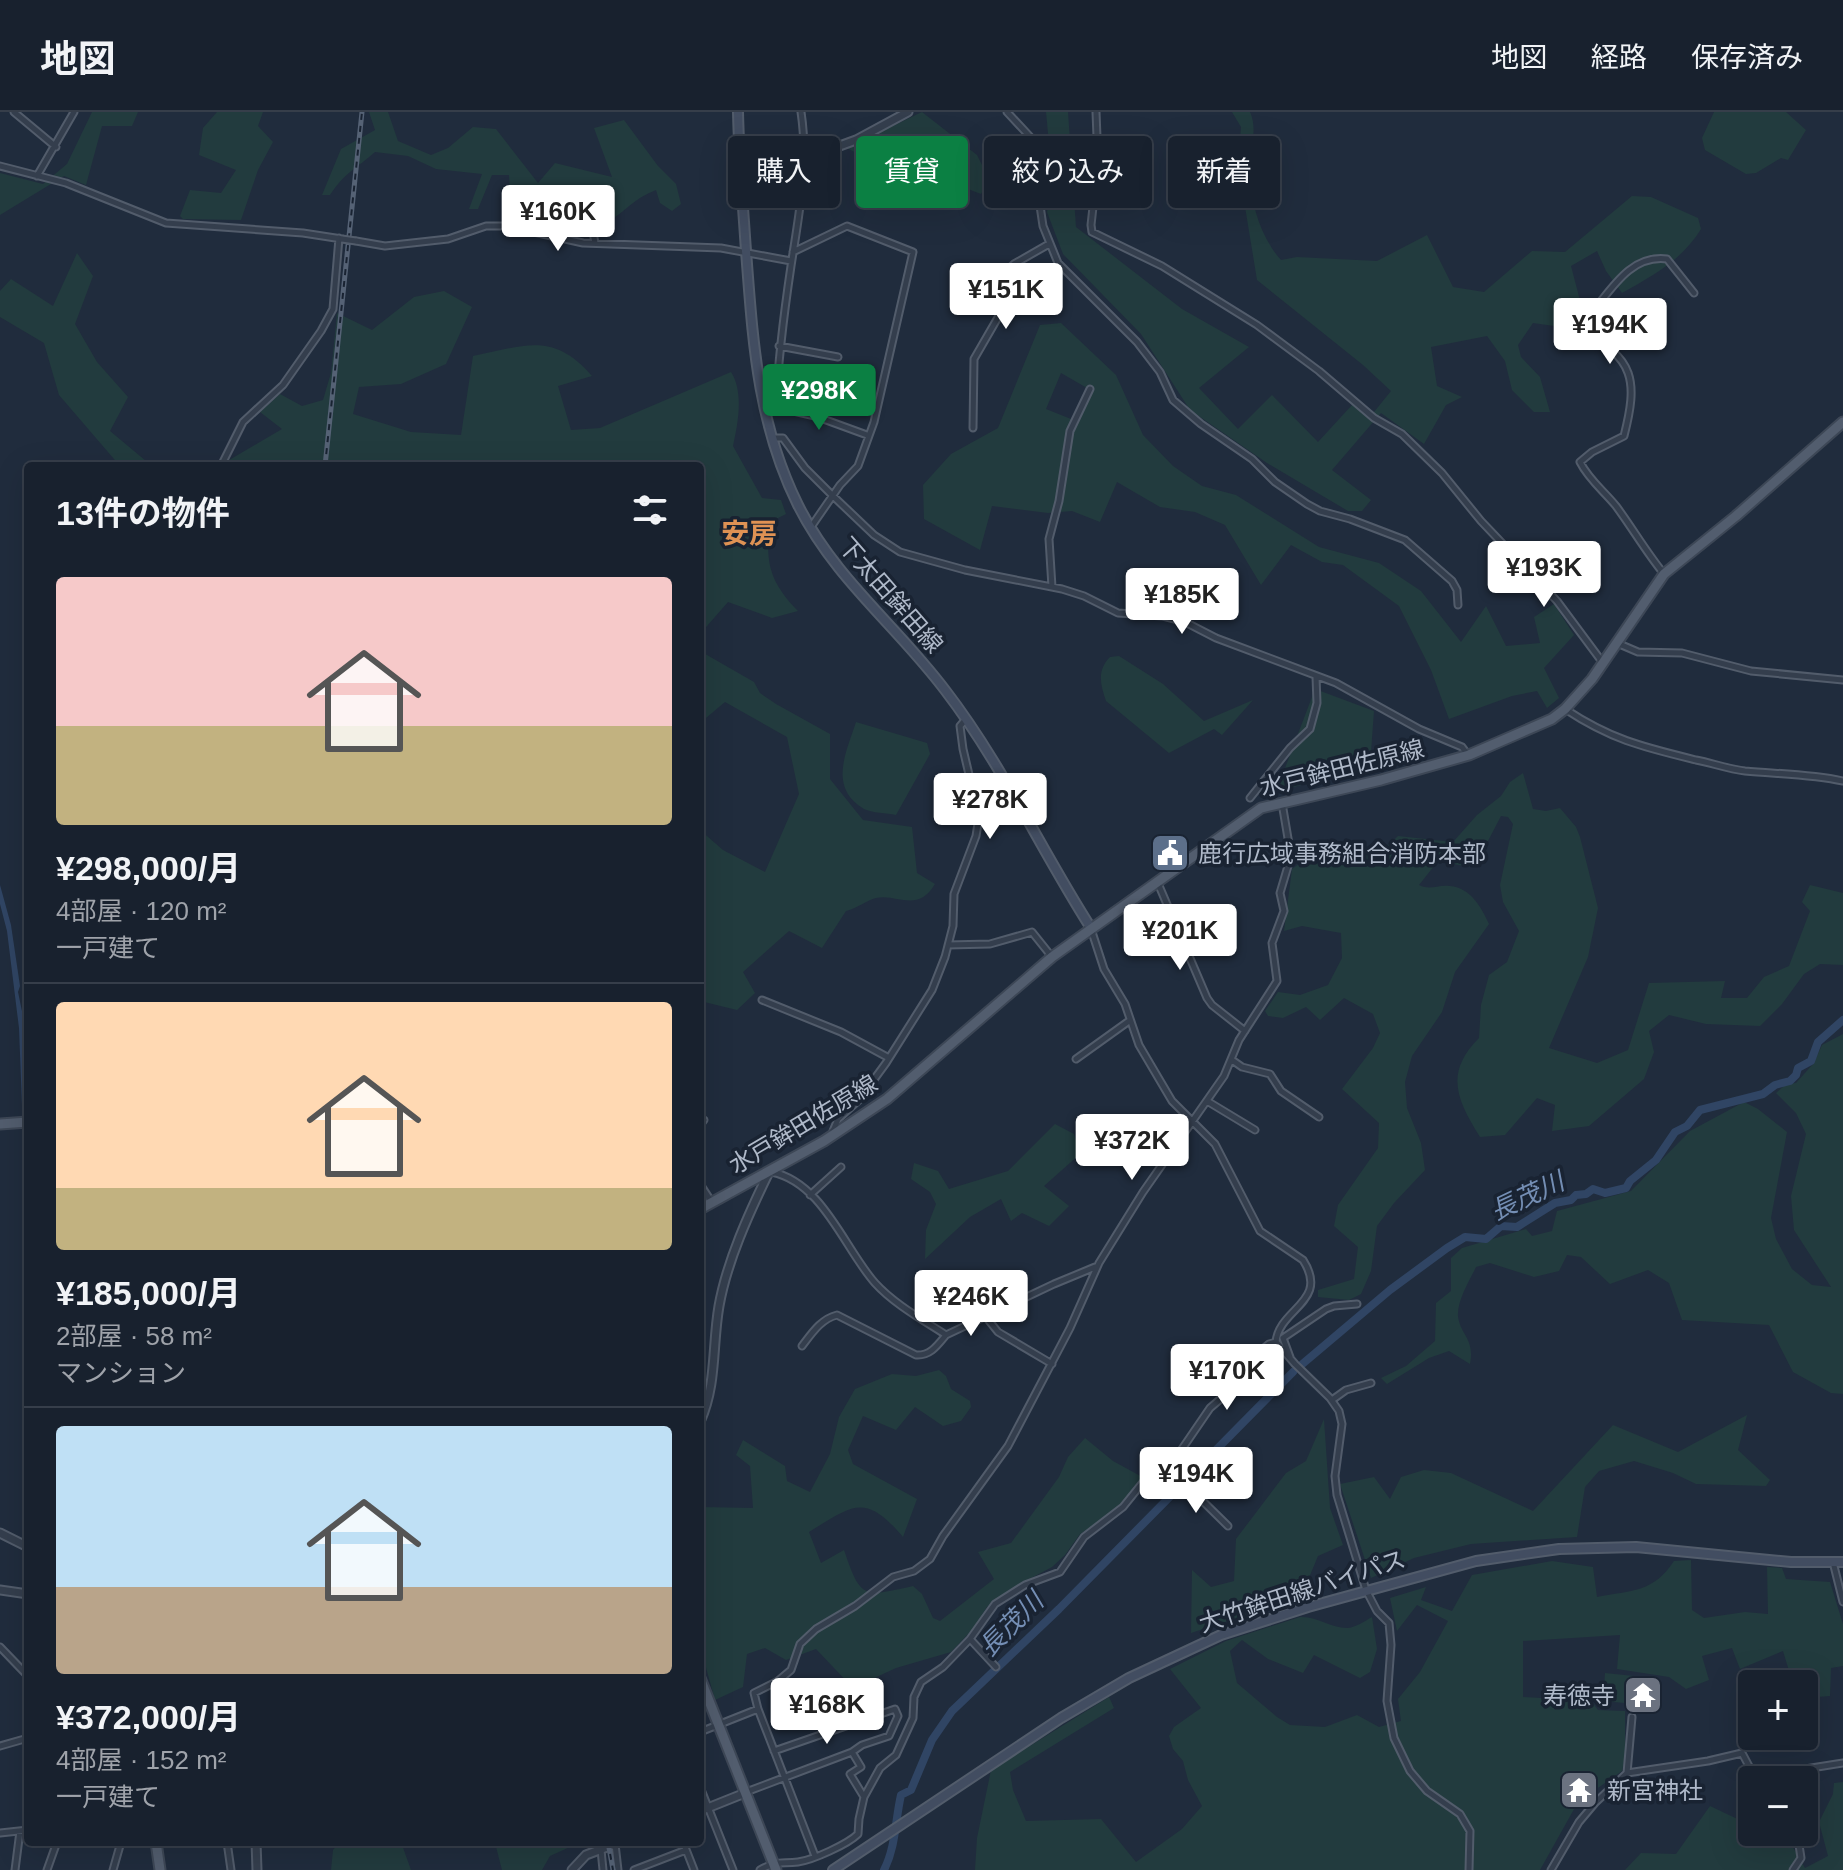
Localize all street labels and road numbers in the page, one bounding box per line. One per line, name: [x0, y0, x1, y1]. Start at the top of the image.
street label: 下太田鉾田線: [834, 532, 948, 658]
street label: 水戸鉾田佐原線: [1257, 735, 1427, 801]
street label: 水戸鉾田佐原線: [724, 1069, 882, 1179]
street label: 大竹鉾田線バイパス: [1195, 1545, 1409, 1637]

